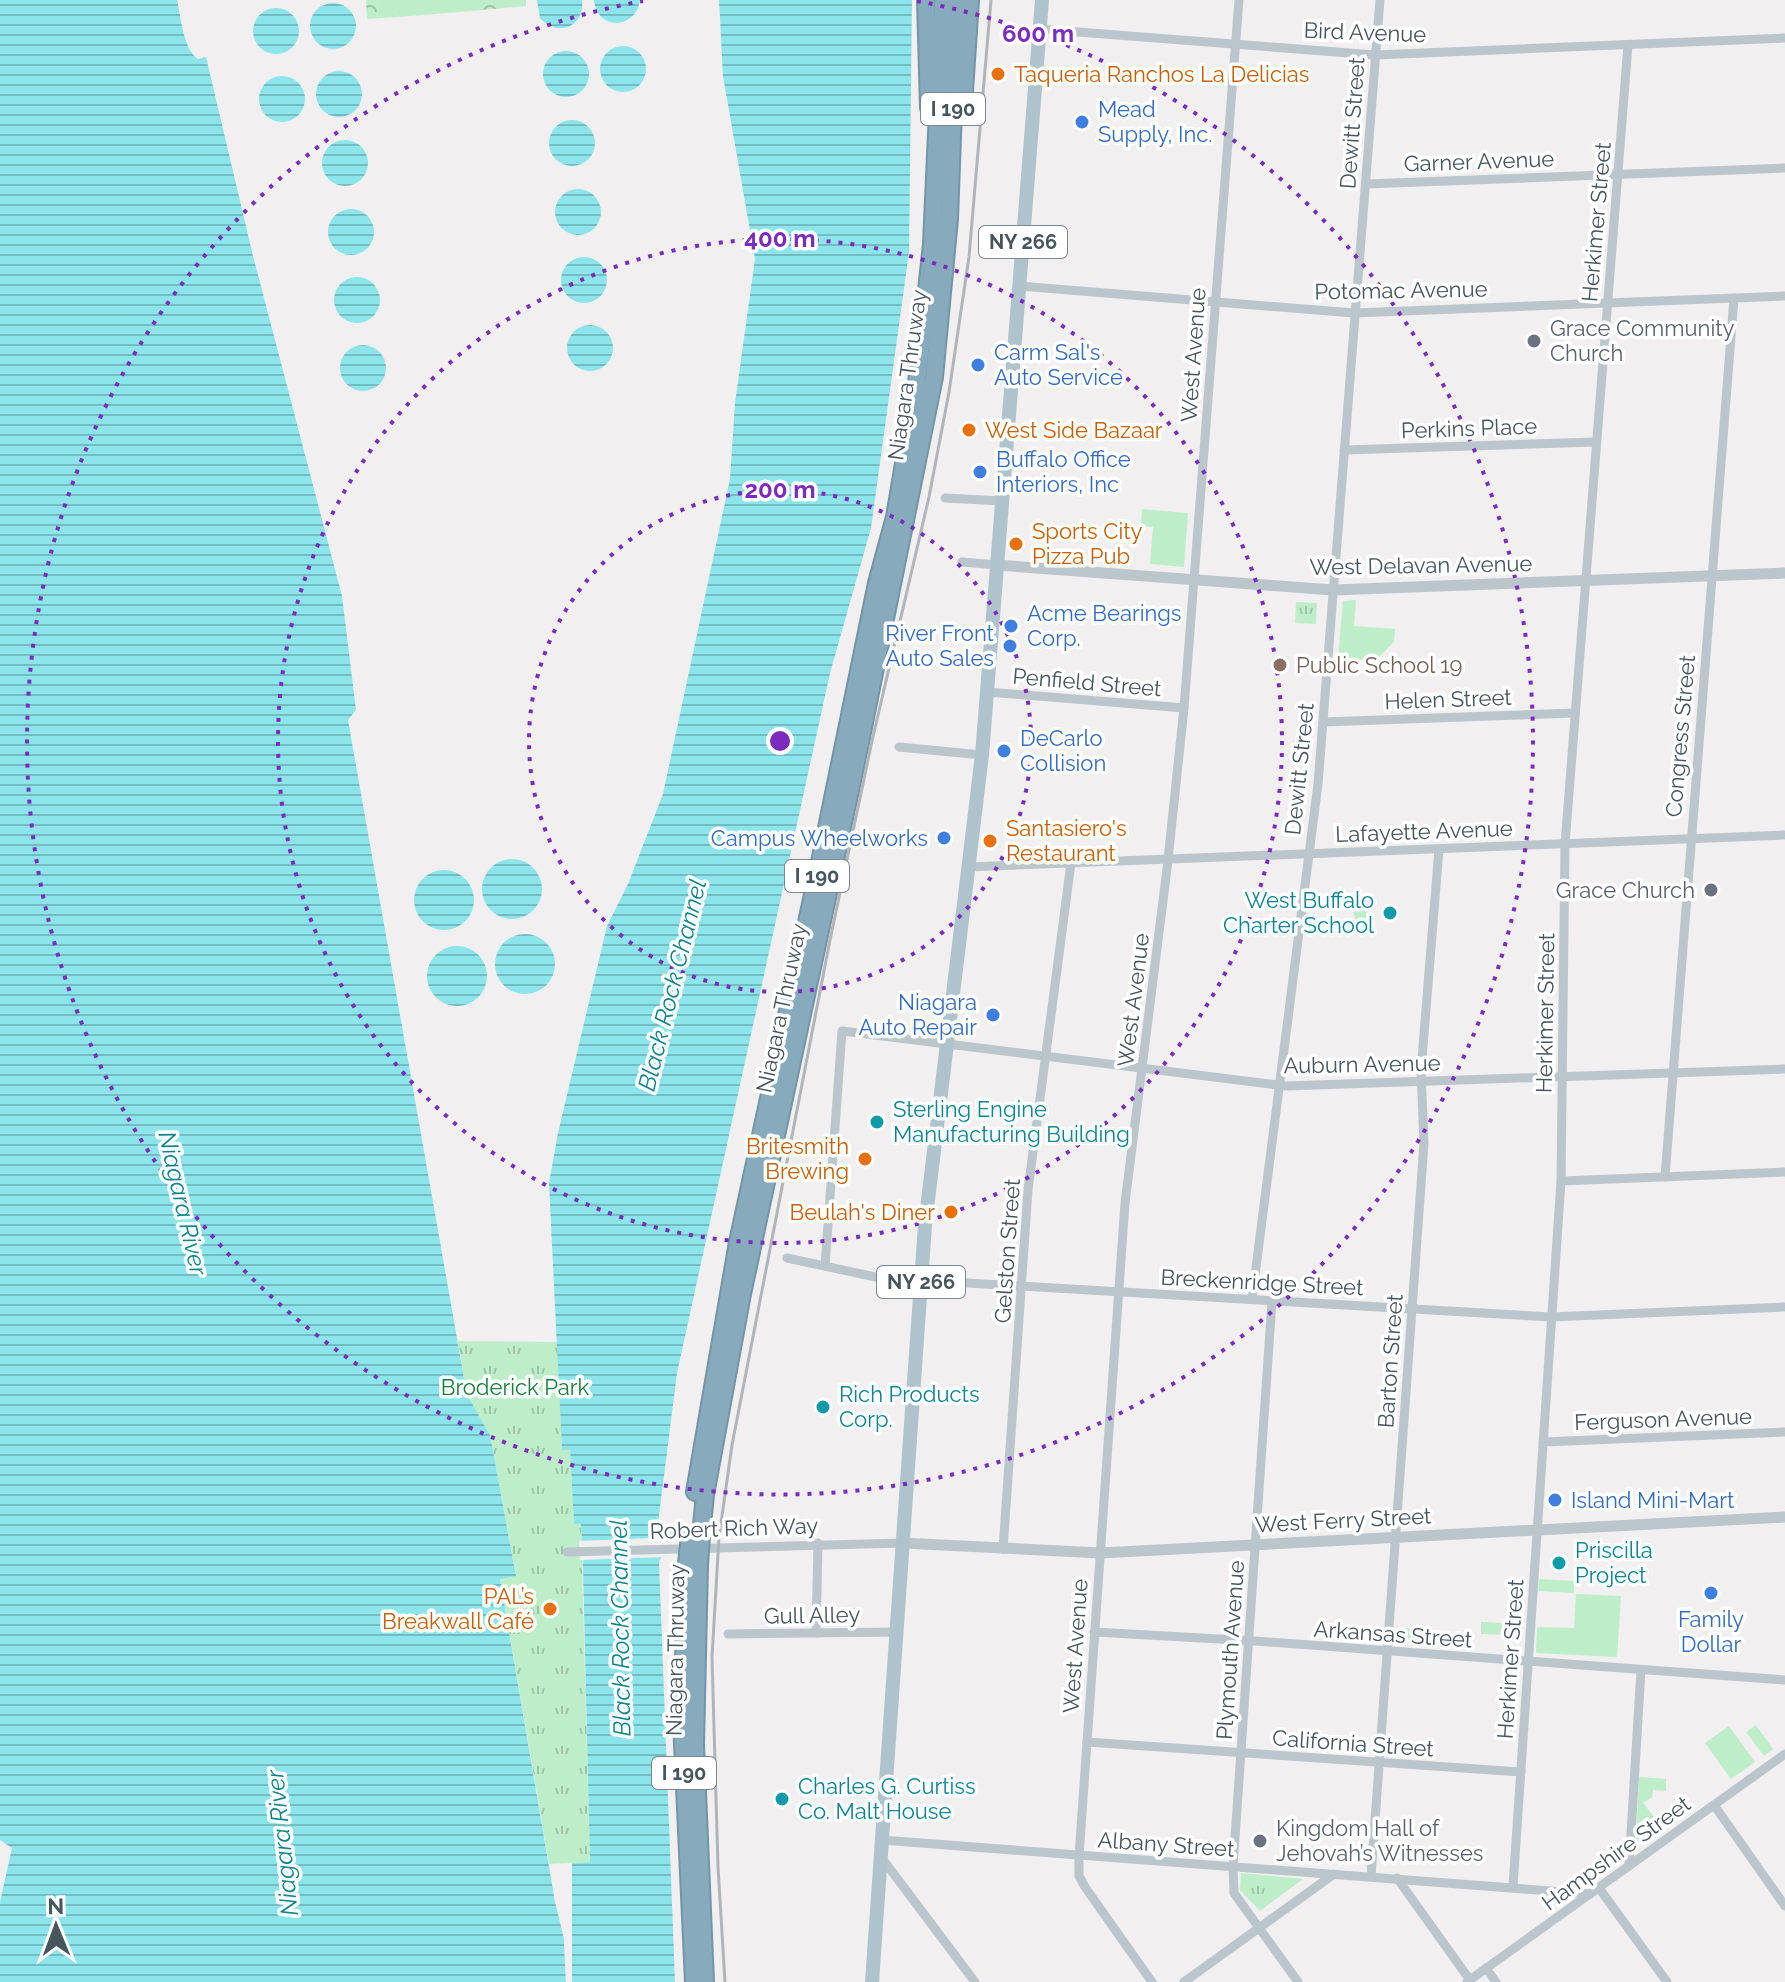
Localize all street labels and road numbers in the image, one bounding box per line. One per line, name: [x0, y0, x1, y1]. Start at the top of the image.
street label: Bird Avenue: [1303, 17, 1427, 47]
street label: Dewitt Street: [1334, 55, 1370, 190]
road number: I 190: [921, 93, 985, 125]
street label: Herkimer Street: [1576, 141, 1616, 303]
street label: Garner Avenue: [1403, 145, 1555, 177]
road number: NY 266: [979, 226, 1067, 258]
street label: Potomac Avenue: [1314, 275, 1488, 305]
street label: West Avenue: [1175, 287, 1211, 423]
street label: Niagara Thruway: [882, 288, 932, 462]
street label: Perkins Place: [1401, 413, 1538, 443]
street label: West Delavan Avenue: [1309, 550, 1533, 580]
street label: Congress Street: [1660, 653, 1700, 818]
street label: Penfield Street: [1011, 663, 1163, 702]
street label: Helen Street: [1384, 684, 1513, 714]
street label: Dewitt Street: [1279, 701, 1319, 836]
street label: Lafayette Avenue: [1335, 815, 1513, 847]
road number: I 190: [785, 860, 849, 892]
street label: Niagara Thruway: [750, 921, 812, 1095]
street label: West Avenue: [1112, 932, 1154, 1068]
street label: Herkimer Street: [1531, 932, 1559, 1093]
street label: Auburn Avenue: [1283, 1050, 1441, 1078]
street label: Gelston Street: [989, 1177, 1025, 1324]
street label: Breckenridge Street: [1160, 1264, 1365, 1300]
road number: NY 266: [877, 1266, 965, 1298]
street label: Barton Street: [1372, 1293, 1408, 1429]
street label: Ferguson Avenue: [1574, 1403, 1752, 1435]
street label: West Ferry Street: [1254, 1502, 1432, 1538]
street label: Robert Rich Way: [649, 1512, 819, 1544]
street label: Plymouth Avenue: [1211, 1559, 1249, 1741]
street label: Niagara Thruway: [660, 1564, 690, 1736]
street label: West Avenue: [1057, 1578, 1093, 1714]
street label: Herkimer Street: [1491, 1578, 1529, 1740]
street label: Gull Alley: [764, 1601, 860, 1629]
street label: Arkansas Street: [1313, 1615, 1474, 1653]
street label: California Street: [1271, 1724, 1435, 1762]
road number: I 190: [652, 1757, 716, 1789]
street label: Hampshire Street: [1537, 1790, 1696, 1916]
street label: Albany Street: [1097, 1826, 1236, 1862]

